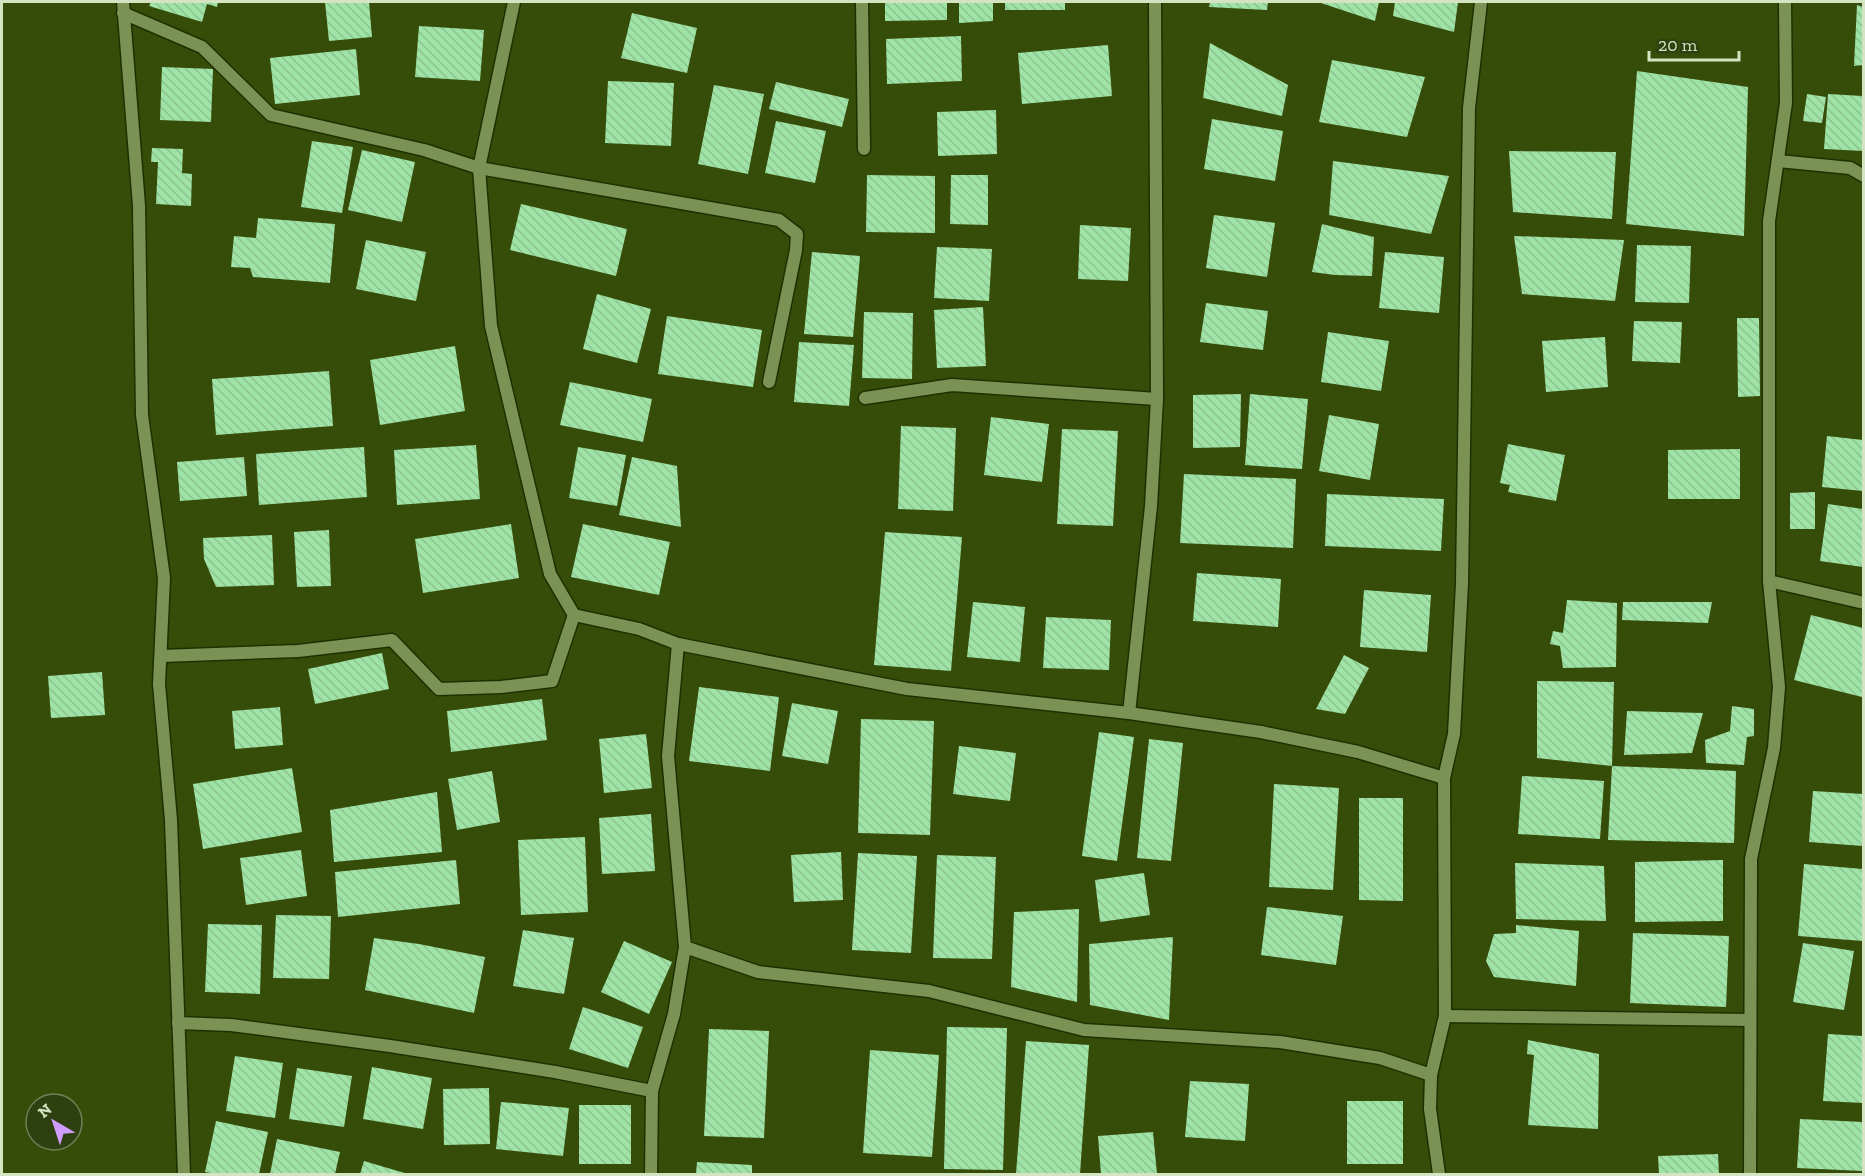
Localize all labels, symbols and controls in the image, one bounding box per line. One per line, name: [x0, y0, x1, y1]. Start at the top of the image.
scale bar: [1649, 24, 1739, 62]
text: 20 m: [1658, 34, 1698, 56]
north arrow: [24, 1092, 84, 1152]
text: N: [34, 1100, 56, 1122]

